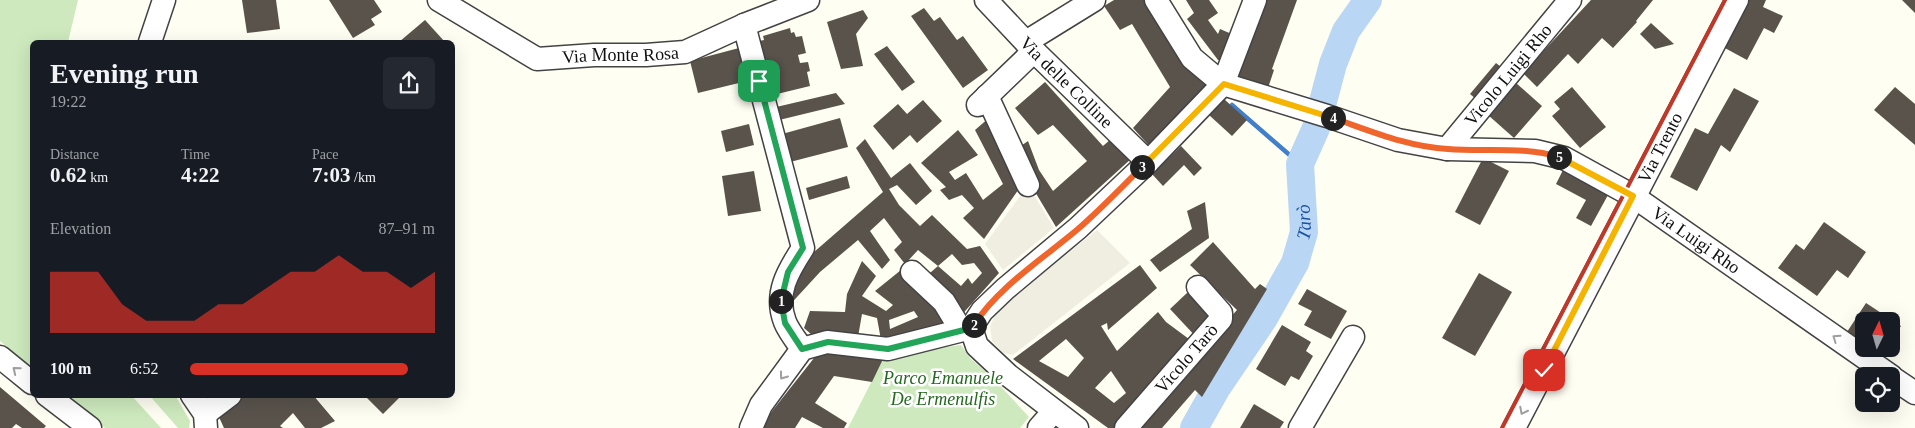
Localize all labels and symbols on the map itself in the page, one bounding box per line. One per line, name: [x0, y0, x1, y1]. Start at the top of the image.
street label: Vicolo Luigi Rho: [1460, 20, 1556, 130]
street label: Via delle Colline: [1016, 32, 1117, 132]
street label: Via Monte Rosa: [561, 43, 680, 67]
pin: [738, 60, 780, 102]
pin: 4: [1320, 106, 1346, 130]
street label: Via Trento: [1633, 109, 1687, 186]
pin: 5: [1546, 144, 1572, 170]
pin: 3: [1130, 154, 1154, 180]
street label: Via Luigi Rho: [1648, 202, 1744, 278]
water label: Tarò: [1292, 204, 1315, 242]
pin: 1: [768, 288, 794, 314]
pin: 2: [962, 312, 986, 338]
north arrow: [1855, 312, 1900, 358]
street label: Vicolo Tarò: [1151, 320, 1222, 397]
one-way arrow: [1832, 335, 1842, 344]
pin: [1523, 349, 1565, 391]
one-way arrow: [13, 368, 22, 376]
park label: Parco Emanuele De Ermenulfis: [882, 368, 1003, 409]
one-way arrow: [780, 370, 789, 380]
one-way arrow: [1519, 406, 1529, 415]

